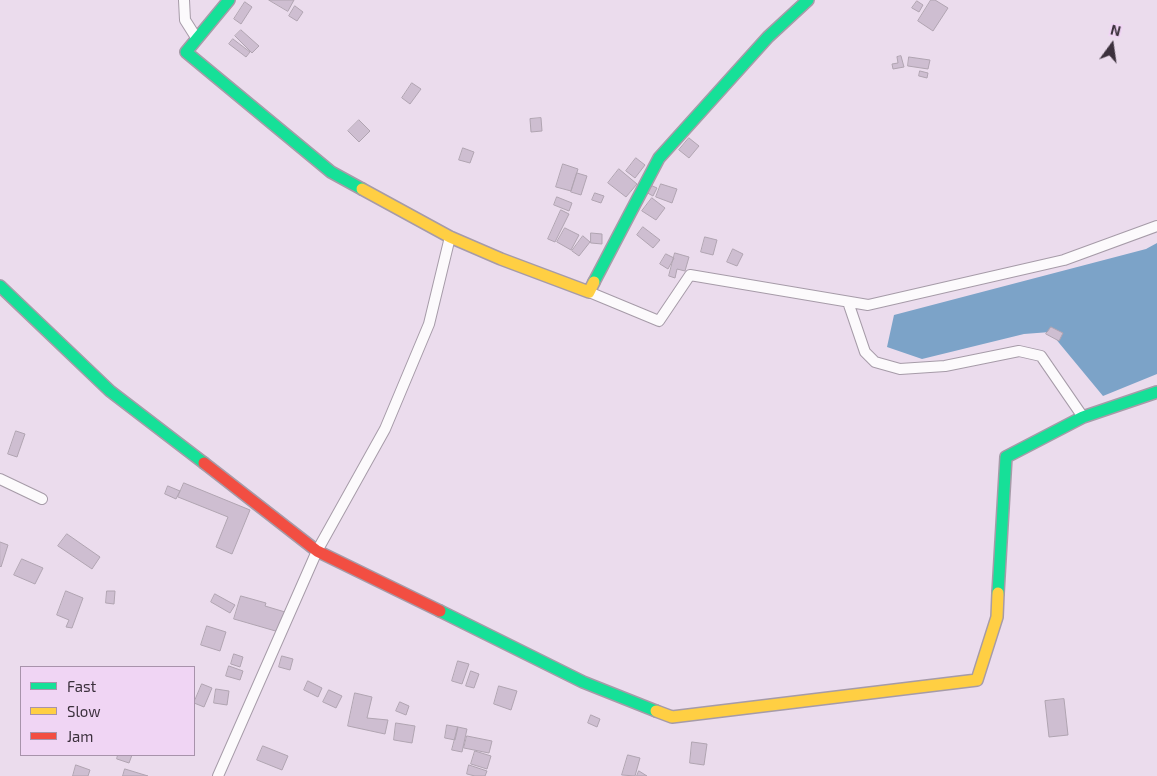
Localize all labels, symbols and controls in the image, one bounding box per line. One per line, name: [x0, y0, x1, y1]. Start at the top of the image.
north arrow: [1087, 20, 1137, 70]
text: N: [1109, 20, 1123, 39]
legend: [20, 666, 195, 756]
text: Fast: [67, 677, 96, 695]
text: Slow: [67, 702, 101, 720]
text: Jam: [67, 727, 93, 745]

